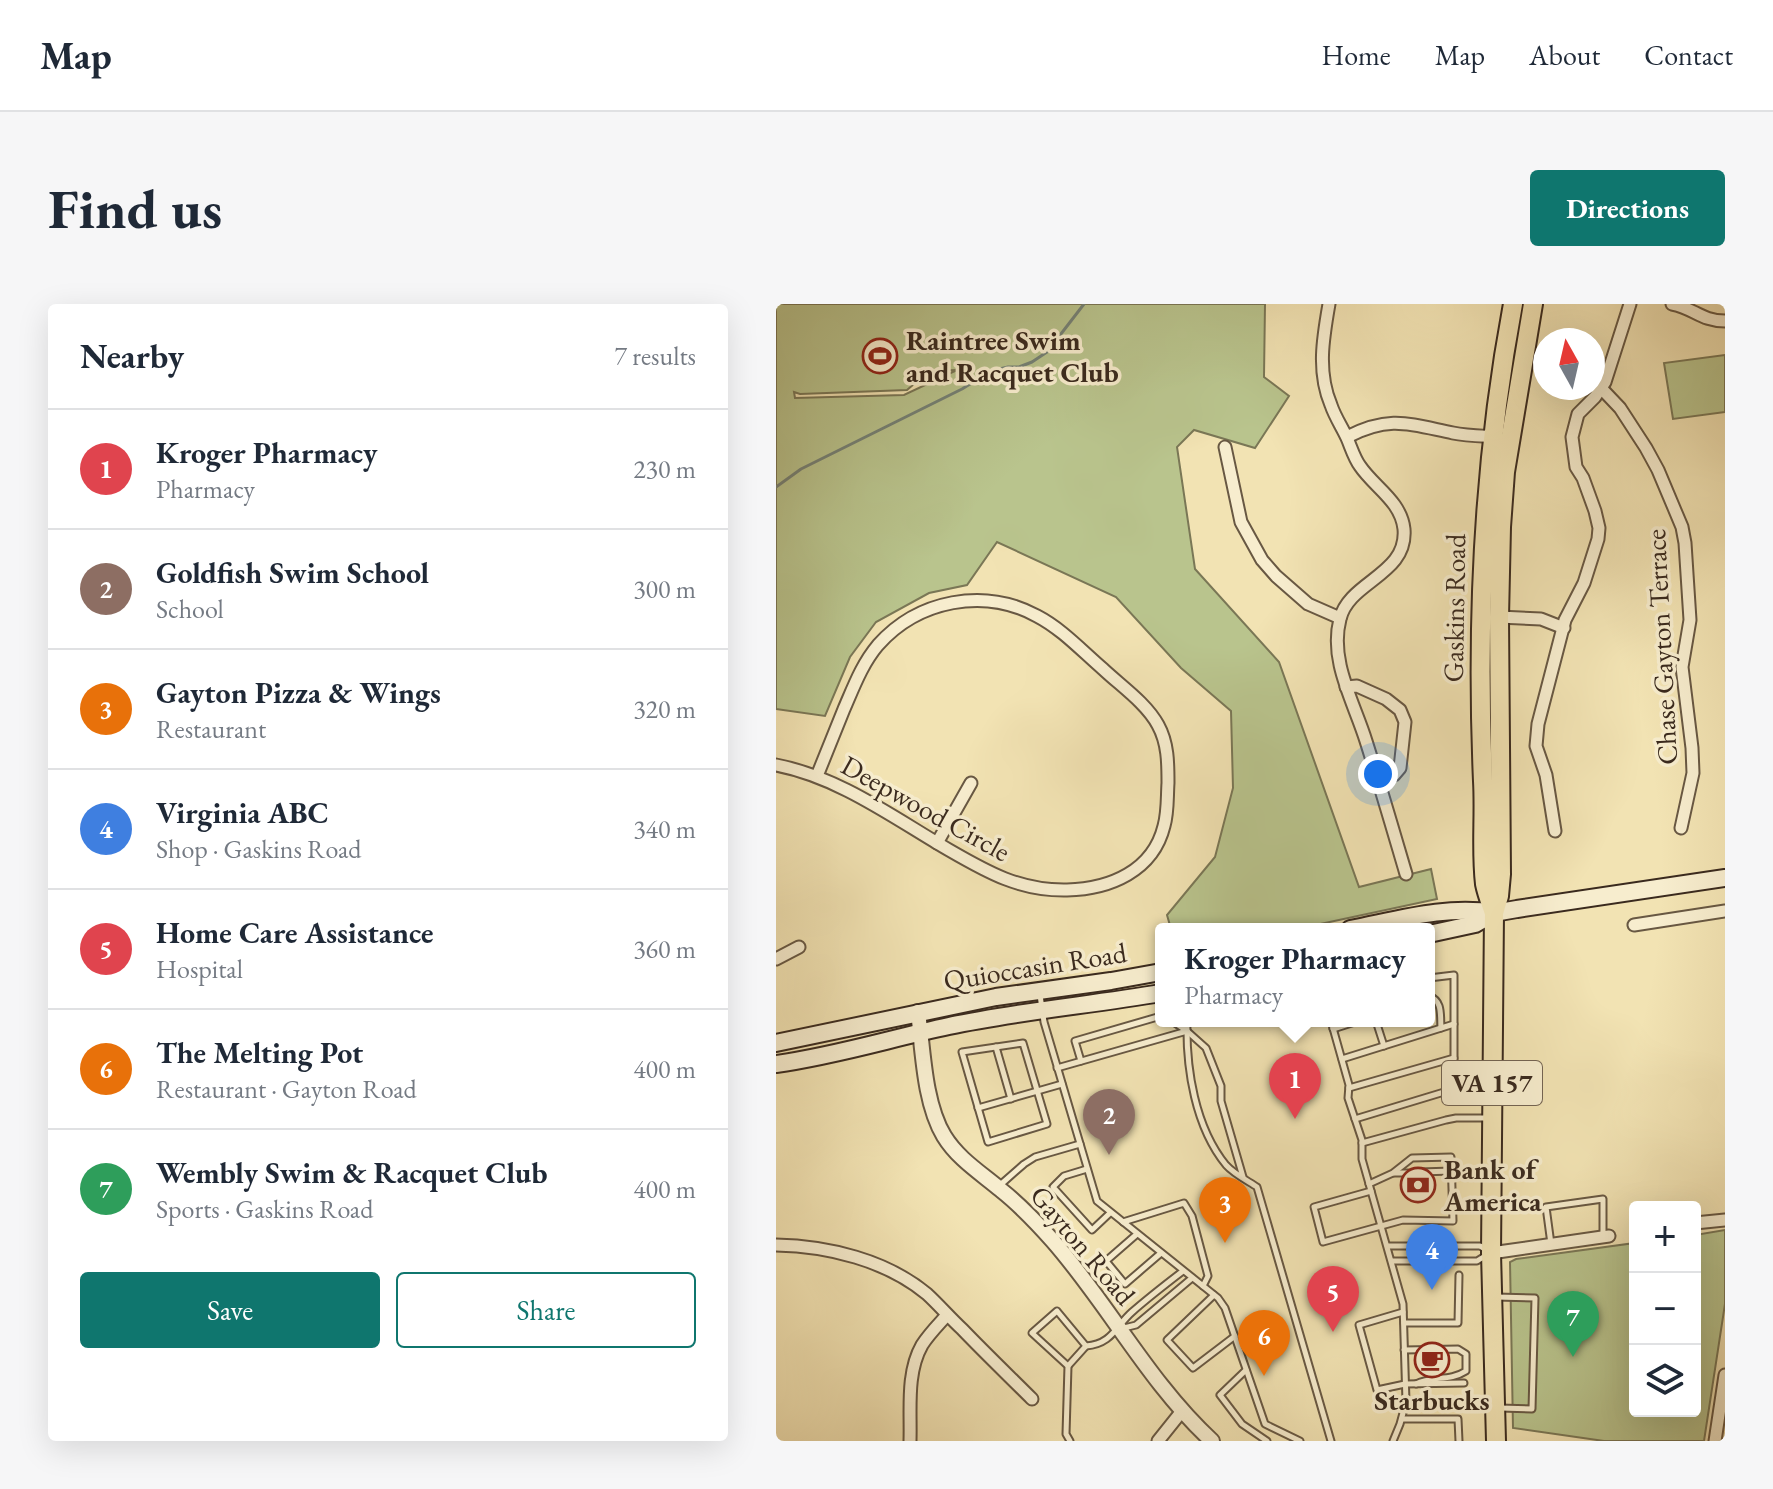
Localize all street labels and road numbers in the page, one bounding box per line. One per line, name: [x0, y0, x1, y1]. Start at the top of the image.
street label: Chase Gayton Terrace: [1637, 528, 1685, 766]
street label: Gaskins Road: [1435, 533, 1473, 683]
street label: Deepwood Circle: [835, 747, 1017, 869]
street label: Quioccasin Road: [941, 934, 1130, 998]
road number: VA 157: [1442, 1061, 1542, 1105]
street label: Gayton Road: [1023, 1178, 1144, 1313]

